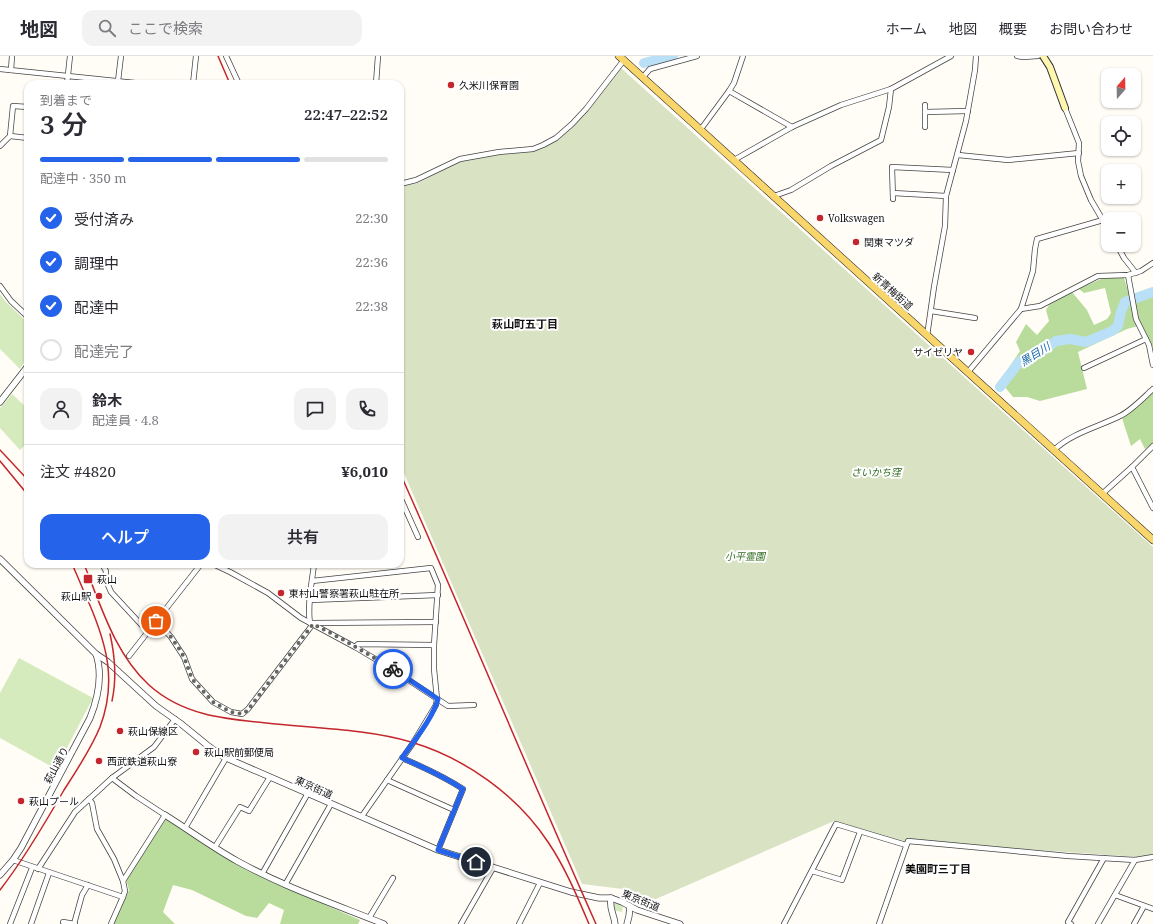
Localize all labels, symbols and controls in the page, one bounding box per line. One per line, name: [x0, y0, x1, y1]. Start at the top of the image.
search box: [82, 10, 362, 46]
text: 地図: [20, 16, 58, 42]
icon: search: [96, 17, 118, 39]
text: ここで検索: [128, 18, 203, 38]
text: ホーム: [885, 19, 927, 38]
text: 地図: [949, 19, 977, 38]
text: 概要: [999, 19, 1027, 38]
text: お問い合わせ: [1049, 19, 1133, 38]
north arrow: [1101, 68, 1141, 108]
map controls: [1101, 68, 1141, 252]
place label: 久米川保育園: [459, 78, 519, 92]
marker: 久米川保育園: [446, 80, 456, 90]
text: 到着まで: [40, 91, 92, 109]
text: 22:47–22:52: [304, 104, 388, 124]
text: 3 分: [40, 106, 87, 142]
button: locate: [1101, 116, 1141, 156]
button: +: [1101, 164, 1141, 204]
text: 配達中 · 350 m: [40, 169, 126, 187]
icon: check: [40, 207, 62, 229]
text: 受付済み: [74, 209, 134, 229]
text: 22:30: [355, 209, 388, 227]
place label: Volkswagen: [828, 211, 885, 225]
button: −: [1101, 212, 1141, 252]
marker: Volkswagen: [815, 213, 825, 223]
place label: 関東マツダ: [864, 235, 914, 249]
marker: 関東マツダ: [851, 237, 861, 247]
icon: check: [40, 251, 62, 273]
text: 調理中: [74, 253, 119, 273]
text: 22:36: [355, 253, 388, 271]
street label: 新青梅街道: [870, 269, 916, 313]
icon: check: [40, 295, 62, 317]
text: 配達中: [74, 297, 119, 317]
text: 22:38: [355, 297, 388, 315]
district label: 萩山町五丁目: [492, 316, 558, 331]
water label: 黒目川: [1017, 338, 1054, 369]
text: 配達完了: [74, 341, 134, 361]
place label: サイゼリヤ: [913, 345, 963, 359]
marker: サイゼリヤ: [966, 347, 976, 357]
button: person: [40, 388, 82, 430]
button: chat: [294, 388, 336, 430]
button: phone: [346, 388, 388, 430]
text: 鈴木: [92, 390, 122, 410]
text: 配達員 · 4.8: [92, 411, 159, 429]
text: 注文 #4820: [40, 461, 116, 481]
text: ¥6,010: [341, 461, 388, 481]
park label: さいかち窪: [851, 465, 903, 479]
button: ヘルプ: [40, 514, 210, 560]
button: 共有: [218, 514, 388, 560]
park label: 小平霊園: [725, 549, 767, 563]
place label: 萩山: [97, 572, 117, 586]
marker: 萩山: [82, 573, 94, 585]
place label: 東村山警察署萩山駐在所: [289, 586, 399, 600]
marker: 東村山警察署萩山駐在所: [276, 588, 286, 598]
place label: 萩山駅: [61, 589, 92, 603]
marker: 萩山駅: [94, 591, 104, 601]
pin: [139, 604, 173, 638]
icon: bag: [145, 610, 167, 632]
courier: [373, 649, 413, 689]
icon: bike: [382, 658, 404, 680]
place label: 萩山保線区: [128, 724, 178, 738]
marker: 萩山保線区: [115, 726, 125, 736]
street label: 萩山通り: [40, 744, 72, 786]
place label: 萩山駅前郵便局: [204, 745, 274, 759]
marker: 萩山駅前郵便局: [191, 747, 201, 757]
place label: 西武鉄道萩山寮: [107, 754, 177, 768]
marker: 西武鉄道萩山寮: [94, 756, 104, 766]
street label: 東京街道: [293, 772, 335, 802]
place label: 萩山プール: [29, 794, 79, 808]
marker: 萩山プール: [16, 796, 26, 806]
pin: [459, 845, 493, 879]
icon: home: [465, 851, 487, 873]
district label: 美園町三丁目: [905, 861, 971, 876]
street label: 東京街道: [620, 886, 662, 914]

